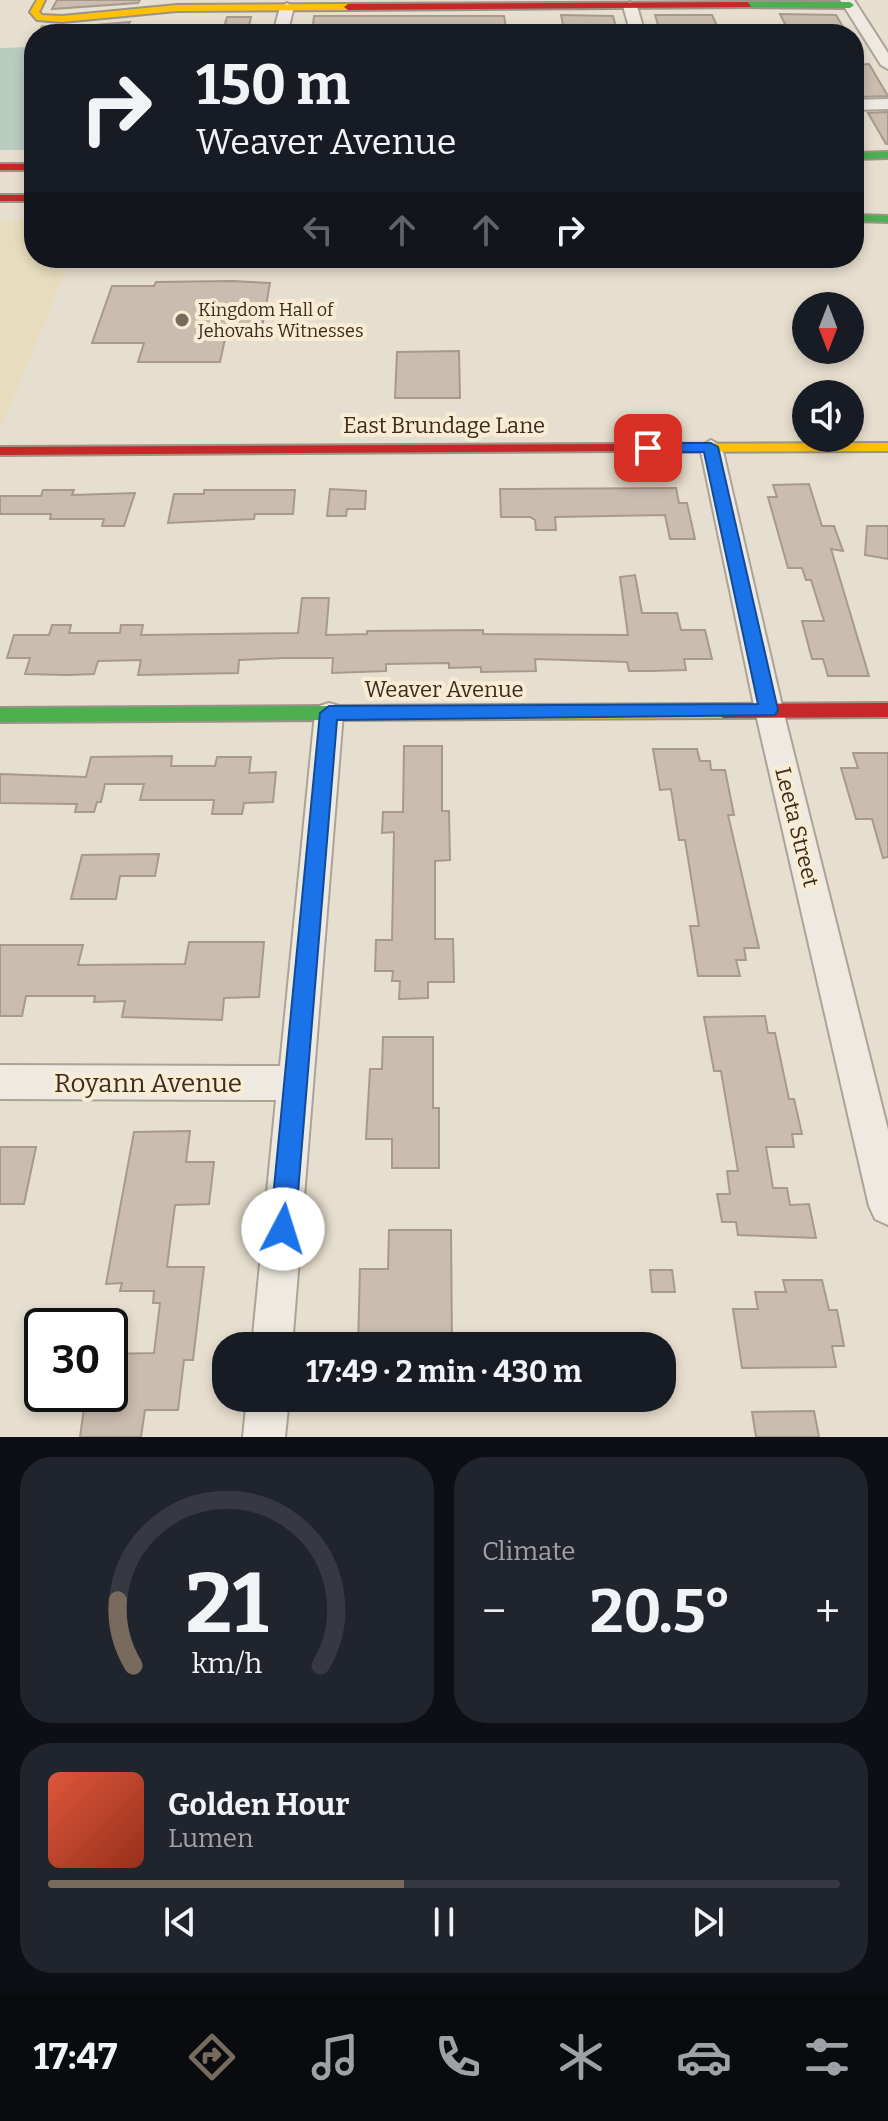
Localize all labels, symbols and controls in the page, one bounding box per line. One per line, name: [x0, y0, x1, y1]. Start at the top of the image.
text: 150 m: [196, 52, 350, 119]
icon: right: [64, 56, 168, 160]
text: Weaver Avenue: [196, 120, 456, 164]
icon: left: [296, 208, 340, 252]
icon: ahead: [380, 208, 424, 252]
icon: ahead: [464, 208, 508, 252]
icon: right: [548, 208, 592, 252]
north arrow: [792, 292, 864, 364]
map controls: [792, 292, 864, 452]
place label: Kingdom Hall of Jehovahs Witnesses: [197, 299, 364, 342]
marker: Kingdom Hall of Jehovahs Witnesses: [173, 311, 191, 329]
button: sound: [792, 380, 864, 452]
street label: East Brundage Lane: [343, 412, 545, 439]
pin: [614, 414, 682, 482]
icon: arrive: [626, 426, 670, 470]
street label: Weaver Avenue: [364, 676, 524, 703]
street label: Leeta Street: [769, 764, 825, 890]
street label: Royann Avenue: [54, 1068, 242, 1099]
position arrow: [241, 1187, 325, 1271]
speed limit sign: 30: [24, 1308, 128, 1412]
text: 17:49 · 2 min · 430 m: [306, 1354, 582, 1390]
text: Climate: [482, 1536, 576, 1567]
text: 21: [186, 1554, 268, 1654]
text: 20.5°: [590, 1576, 731, 1648]
text: −: [482, 1585, 506, 1638]
text: +: [815, 1585, 840, 1638]
text: km/h: [192, 1646, 263, 1681]
text: Golden Hour: [168, 1787, 349, 1823]
text: Lumen: [168, 1823, 254, 1854]
icon: previous: [158, 1900, 202, 1944]
icon: pause: [422, 1900, 466, 1944]
icon: next: [686, 1900, 730, 1944]
icon: directions: [184, 2029, 240, 2085]
icon: music: [307, 2029, 363, 2085]
icon: phone: [430, 2029, 486, 2085]
icon: climate: [553, 2029, 609, 2085]
icon: car: [676, 2029, 732, 2085]
icon: filters: [799, 2029, 855, 2085]
text: 17:47: [33, 2035, 117, 2079]

